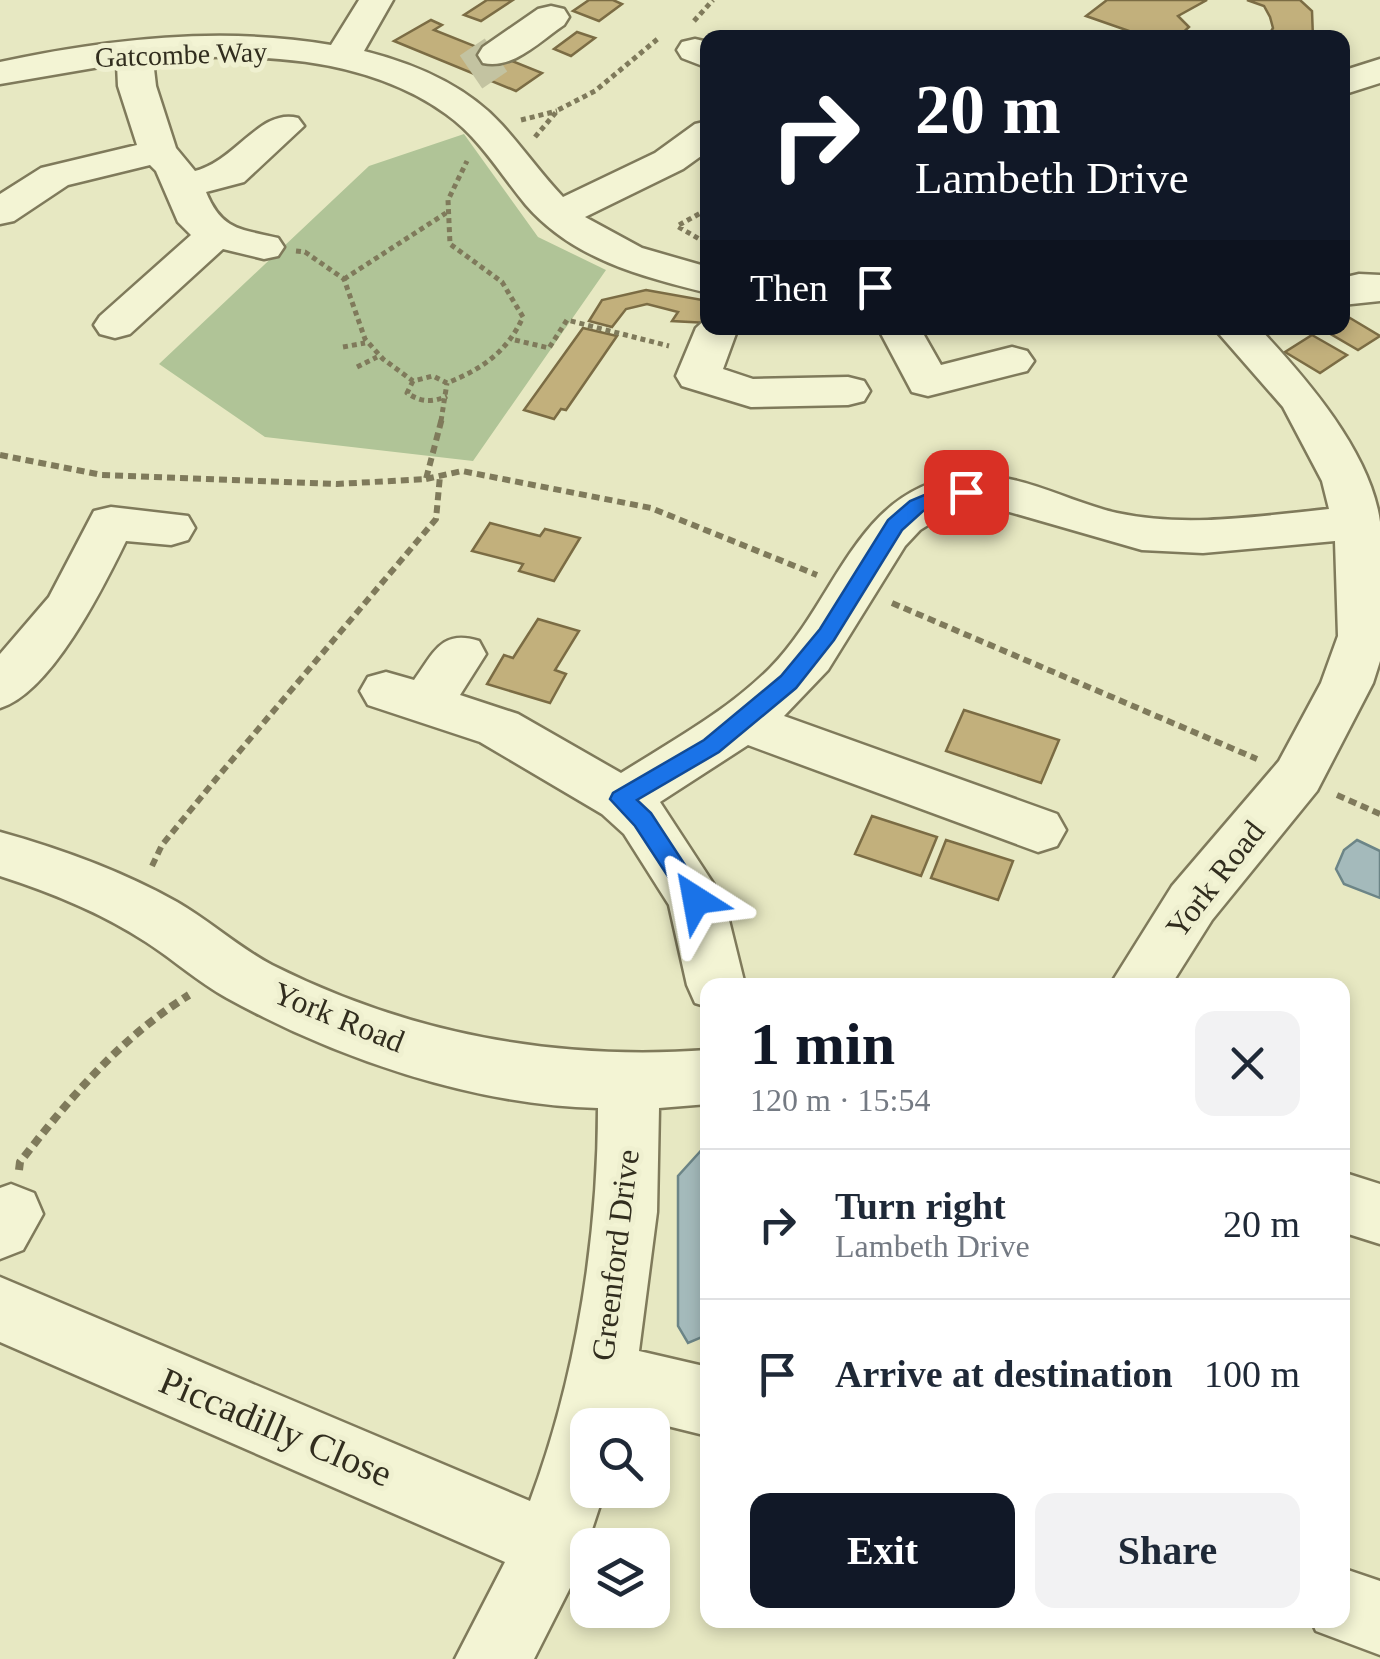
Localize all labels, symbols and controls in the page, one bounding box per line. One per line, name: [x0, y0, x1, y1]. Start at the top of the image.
street label: Gatcombe Way: [94, 36, 268, 73]
icon: right: [750, 70, 880, 200]
text: 20 m: [915, 71, 1061, 148]
text: Lambeth Drive: [915, 153, 1189, 203]
icon: arrive: [848, 260, 903, 315]
text: Then: [750, 267, 828, 309]
pin: [924, 450, 1009, 535]
icon: arrive: [939, 465, 994, 520]
street label: York Road: [1158, 814, 1272, 944]
position arrow: [644, 848, 748, 952]
street label: York Road: [268, 974, 410, 1060]
text: 1 min: [750, 1011, 895, 1077]
button: close: [1195, 1011, 1300, 1116]
text: 120 m · 15:54: [750, 1082, 930, 1118]
street label: Greenford Drive: [584, 1147, 646, 1363]
text: Turn right: [835, 1185, 1006, 1227]
icon: right: [750, 1197, 805, 1252]
text: 20 m: [1223, 1203, 1300, 1245]
text: Lambeth Drive: [835, 1228, 1030, 1264]
icon: arrive: [750, 1347, 805, 1402]
text: Arrive at destination: [835, 1353, 1173, 1395]
text: 100 m: [1204, 1353, 1300, 1395]
street label: Piccadilly Close: [154, 1359, 398, 1495]
map controls: [570, 1408, 670, 1628]
button: search: [570, 1408, 670, 1508]
button: Exit: [750, 1493, 1015, 1608]
button: Share: [1035, 1493, 1300, 1608]
button: layers: [570, 1528, 670, 1628]

